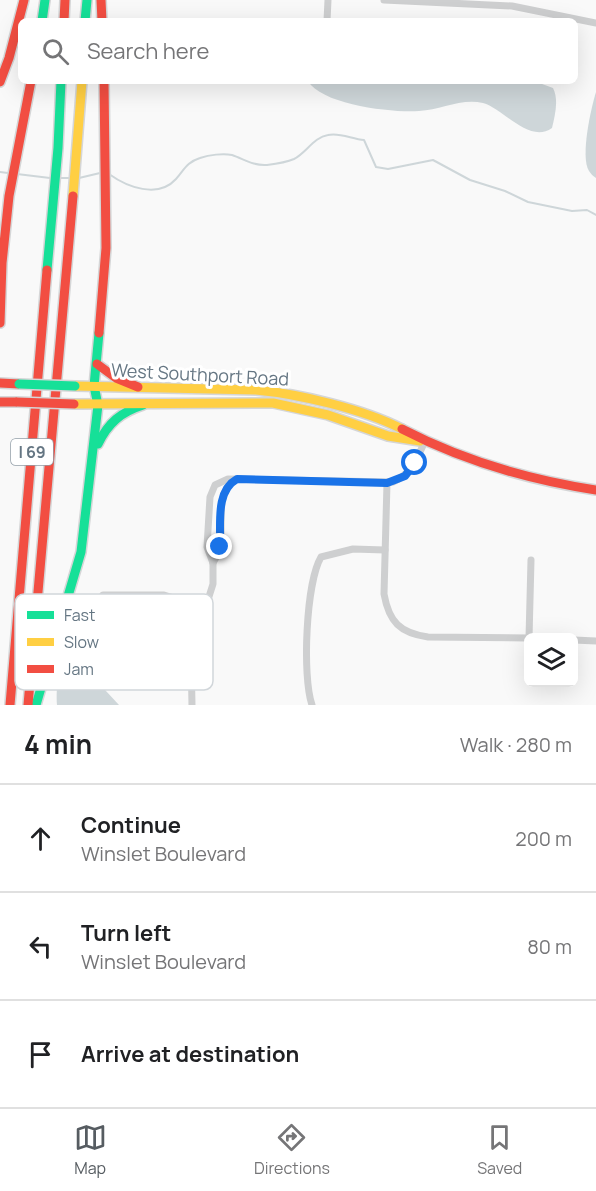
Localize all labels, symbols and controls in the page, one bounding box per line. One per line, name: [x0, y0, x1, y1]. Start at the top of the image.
search box: [18, 18, 578, 84]
icon: search: [39, 35, 72, 68]
text: Search here: [87, 36, 209, 66]
street label: West Southport Road: [110, 357, 290, 391]
road number: I 69: [11, 439, 53, 465]
route start: [401, 449, 427, 475]
route end: [206, 533, 232, 559]
legend: [15, 594, 213, 690]
text: Fast: [64, 604, 95, 626]
text: Slow: [64, 631, 99, 653]
map controls: [524, 633, 578, 687]
button: layers: [524, 633, 578, 687]
text: Jam: [64, 658, 94, 680]
text: 4 min: [24, 726, 92, 762]
text: Walk · 280 m: [460, 731, 572, 758]
text: Continue: [81, 810, 181, 840]
icon: ahead: [24, 822, 57, 855]
text: 200 m: [515, 825, 572, 852]
text: Winslet Boulevard: [81, 840, 246, 867]
text: Turn left: [81, 918, 171, 948]
icon: left: [24, 930, 57, 963]
text: 80 m: [527, 933, 572, 960]
text: Winslet Boulevard: [81, 948, 246, 975]
icon: arrive: [24, 1038, 57, 1071]
text: Arrive at destination: [81, 1039, 299, 1069]
tab: Map: [74, 1121, 107, 1179]
tab: Directions: [254, 1121, 330, 1179]
tab: Saved: [477, 1121, 522, 1179]

